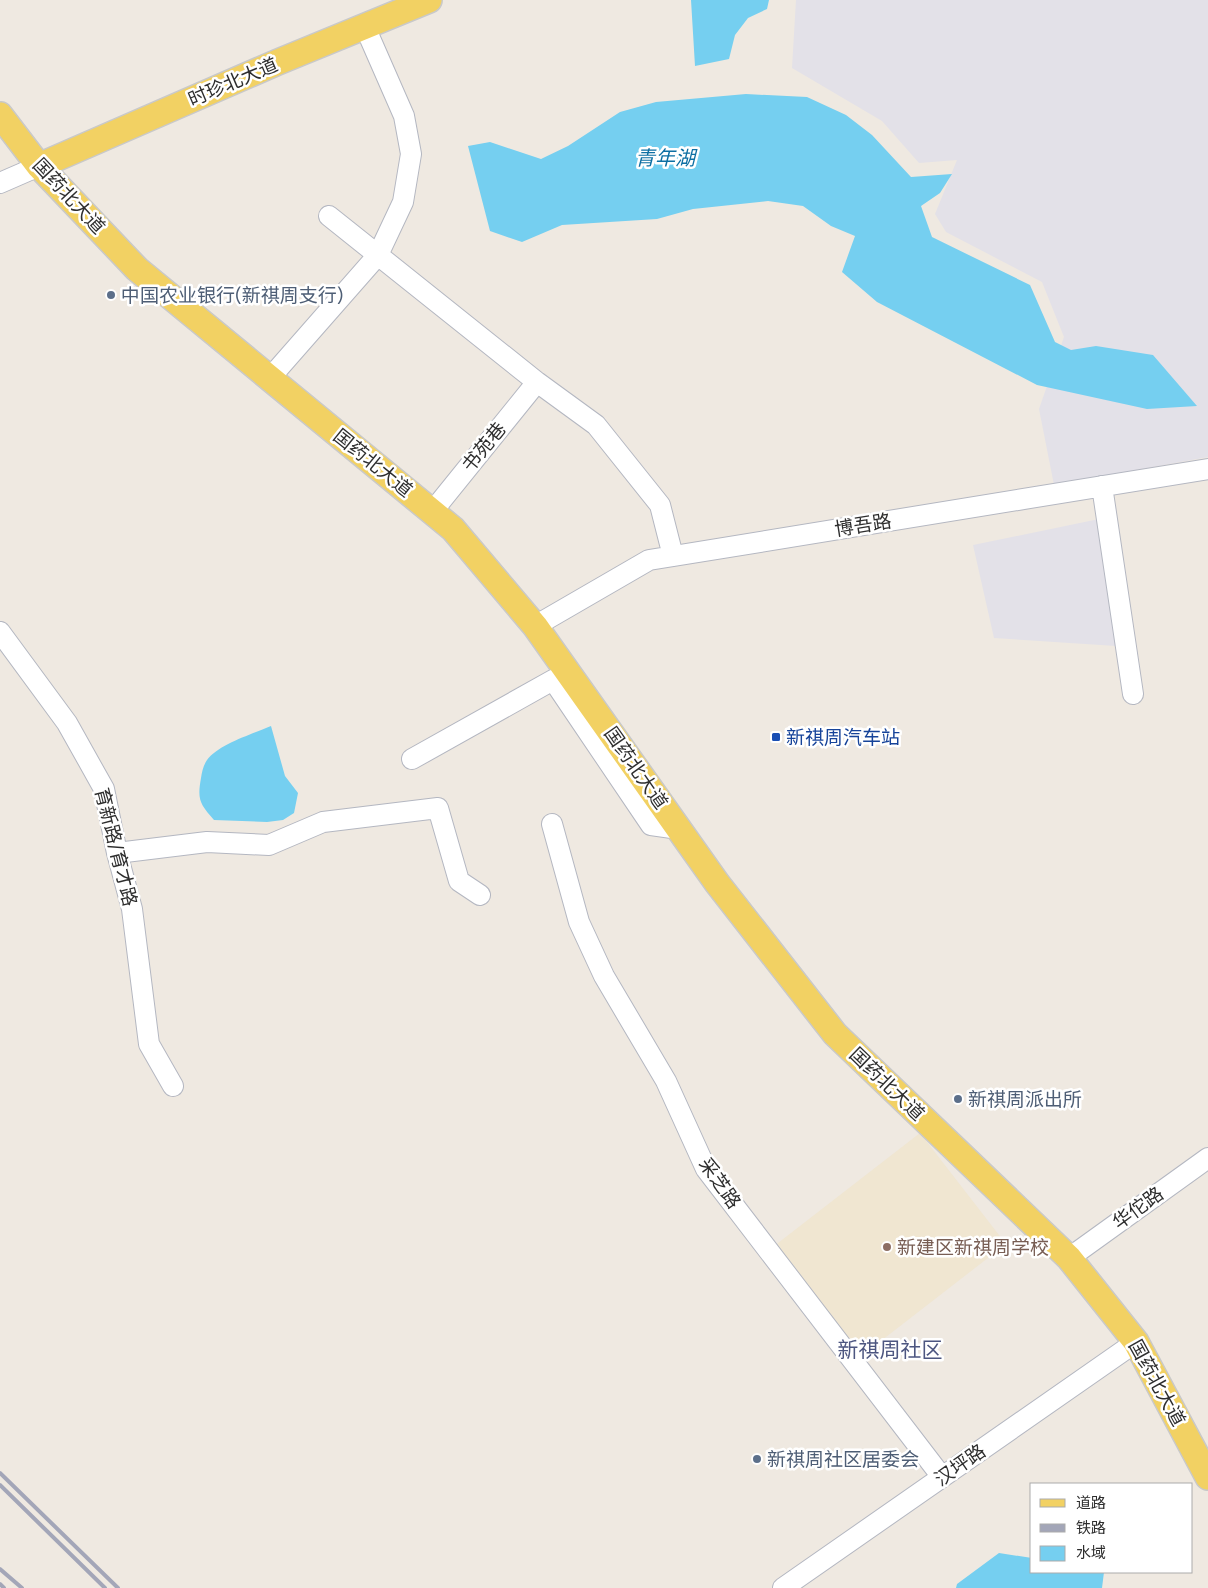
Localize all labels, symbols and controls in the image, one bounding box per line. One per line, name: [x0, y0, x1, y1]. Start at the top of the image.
street label: 时珍北大道: [185, 53, 281, 111]
water label: 青年湖: [635, 146, 698, 170]
street label: 国药北大道: [28, 153, 110, 239]
place label: 中国农业银行(新祺周支行): [121, 284, 343, 307]
marker: 中国农业银行(新祺周支行): [105, 289, 117, 301]
street label: 书苑巷: [457, 418, 511, 476]
street label: 国药北大道: [329, 424, 417, 502]
street label: 博吾路: [833, 509, 893, 541]
street label: 国药北大道: [599, 722, 673, 814]
place label: 新祺周汽车站: [786, 726, 900, 749]
marker: 新祺周汽车站: [770, 731, 782, 743]
street label: 育新路/育才路: [90, 785, 142, 909]
street label: 国药北大道: [845, 1043, 929, 1125]
place label: 新祺周派出所: [968, 1088, 1082, 1111]
marker: 新祺周派出所: [952, 1093, 964, 1105]
street label: 采芝路: [694, 1153, 746, 1213]
street label: 华佗路: [1108, 1182, 1168, 1234]
place label: 新建区新祺周学校: [897, 1236, 1049, 1259]
marker: 新建区新祺周学校: [881, 1241, 893, 1253]
street label: 国药北大道: [1124, 1336, 1190, 1430]
district label: 新祺周社区: [838, 1337, 943, 1362]
street label: 汉坪路: [930, 1439, 990, 1491]
place label: 新祺周社区居委会: [767, 1448, 919, 1471]
marker: 新祺周社区居委会: [751, 1453, 763, 1465]
legend: [1030, 1483, 1193, 1573]
text: 道路: [1076, 1494, 1106, 1512]
text: 铁路: [1076, 1519, 1106, 1537]
text: 水域: [1076, 1544, 1106, 1562]

